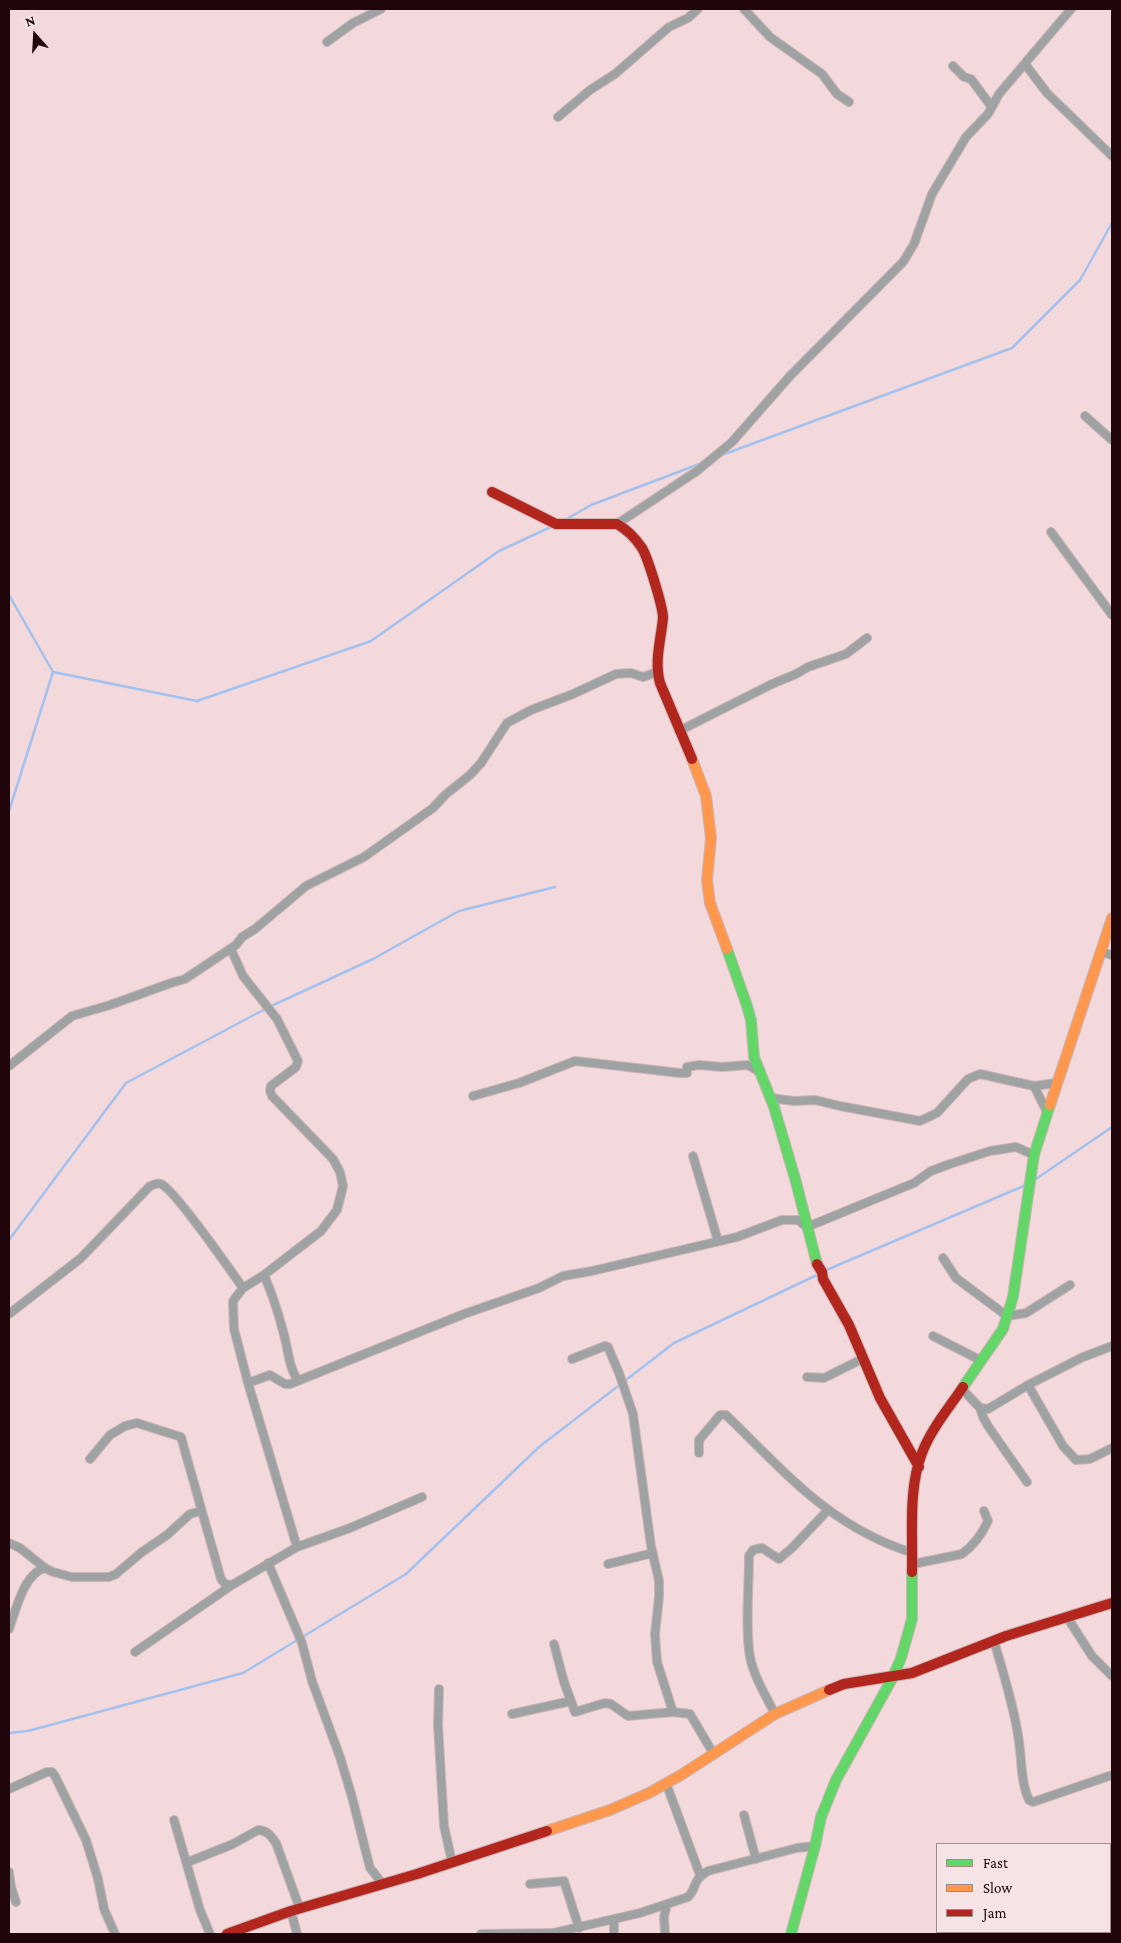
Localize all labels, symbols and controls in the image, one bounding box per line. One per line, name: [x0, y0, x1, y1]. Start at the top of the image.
north arrow: [10, 10, 60, 60]
text: N: [23, 12, 37, 30]
legend: [936, 1843, 1111, 1933]
text: Fast: [983, 1855, 1008, 1871]
text: Slow: [983, 1880, 1012, 1896]
text: Jam: [983, 1905, 1006, 1921]

